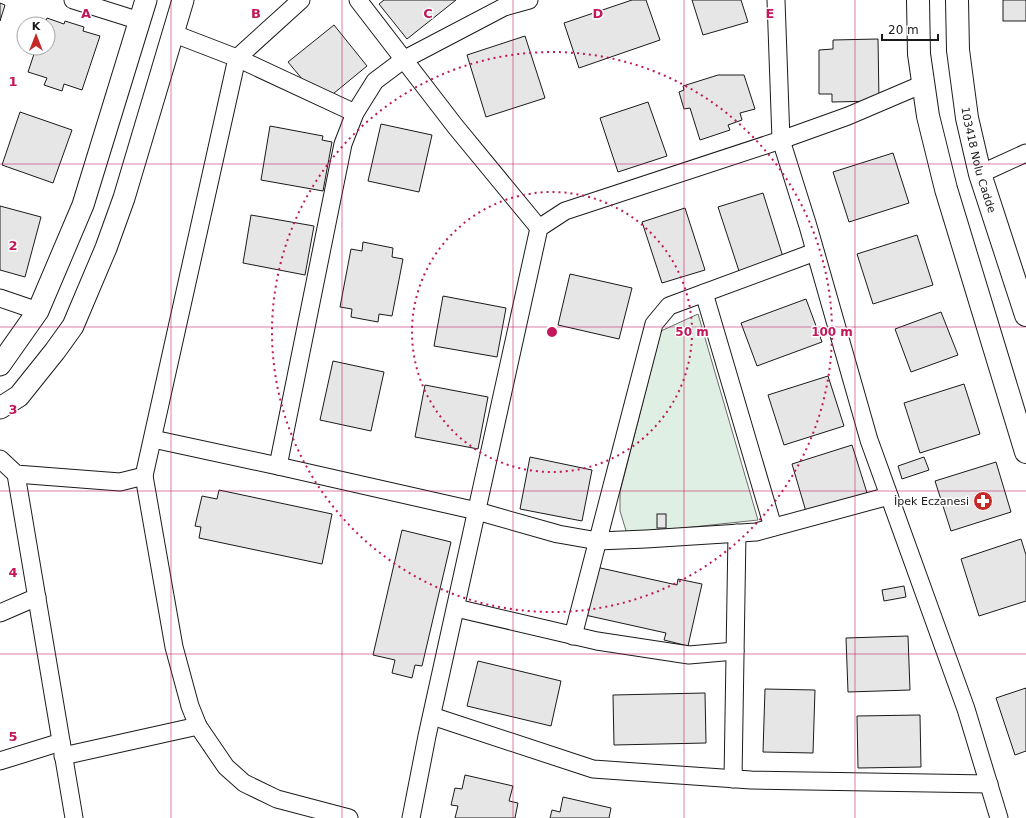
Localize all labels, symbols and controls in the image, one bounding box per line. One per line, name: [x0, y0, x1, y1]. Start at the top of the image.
text: A: [81, 6, 91, 21]
text: B: [251, 6, 261, 21]
text: C: [423, 6, 433, 21]
text: D: [593, 6, 604, 21]
text: E: [766, 6, 774, 21]
north arrow: [16, 16, 56, 56]
scale bar: [882, 16, 938, 42]
text: K: [32, 20, 41, 33]
text: 20 m: [888, 23, 919, 37]
text: 1: [8, 74, 18, 89]
street label: 103418 Nolu Cadde: [959, 106, 999, 215]
text: 2: [8, 238, 18, 253]
centre of rings: [545, 325, 559, 339]
text: 50 m: [675, 325, 709, 339]
text: 100 m: [811, 325, 853, 339]
text: 3: [8, 402, 18, 417]
pharmacy icon: İpek Eczanesi: [972, 490, 994, 512]
place label: İpek Eczanesi: [894, 495, 969, 508]
text: 4: [8, 565, 18, 580]
text: 5: [8, 729, 18, 744]

